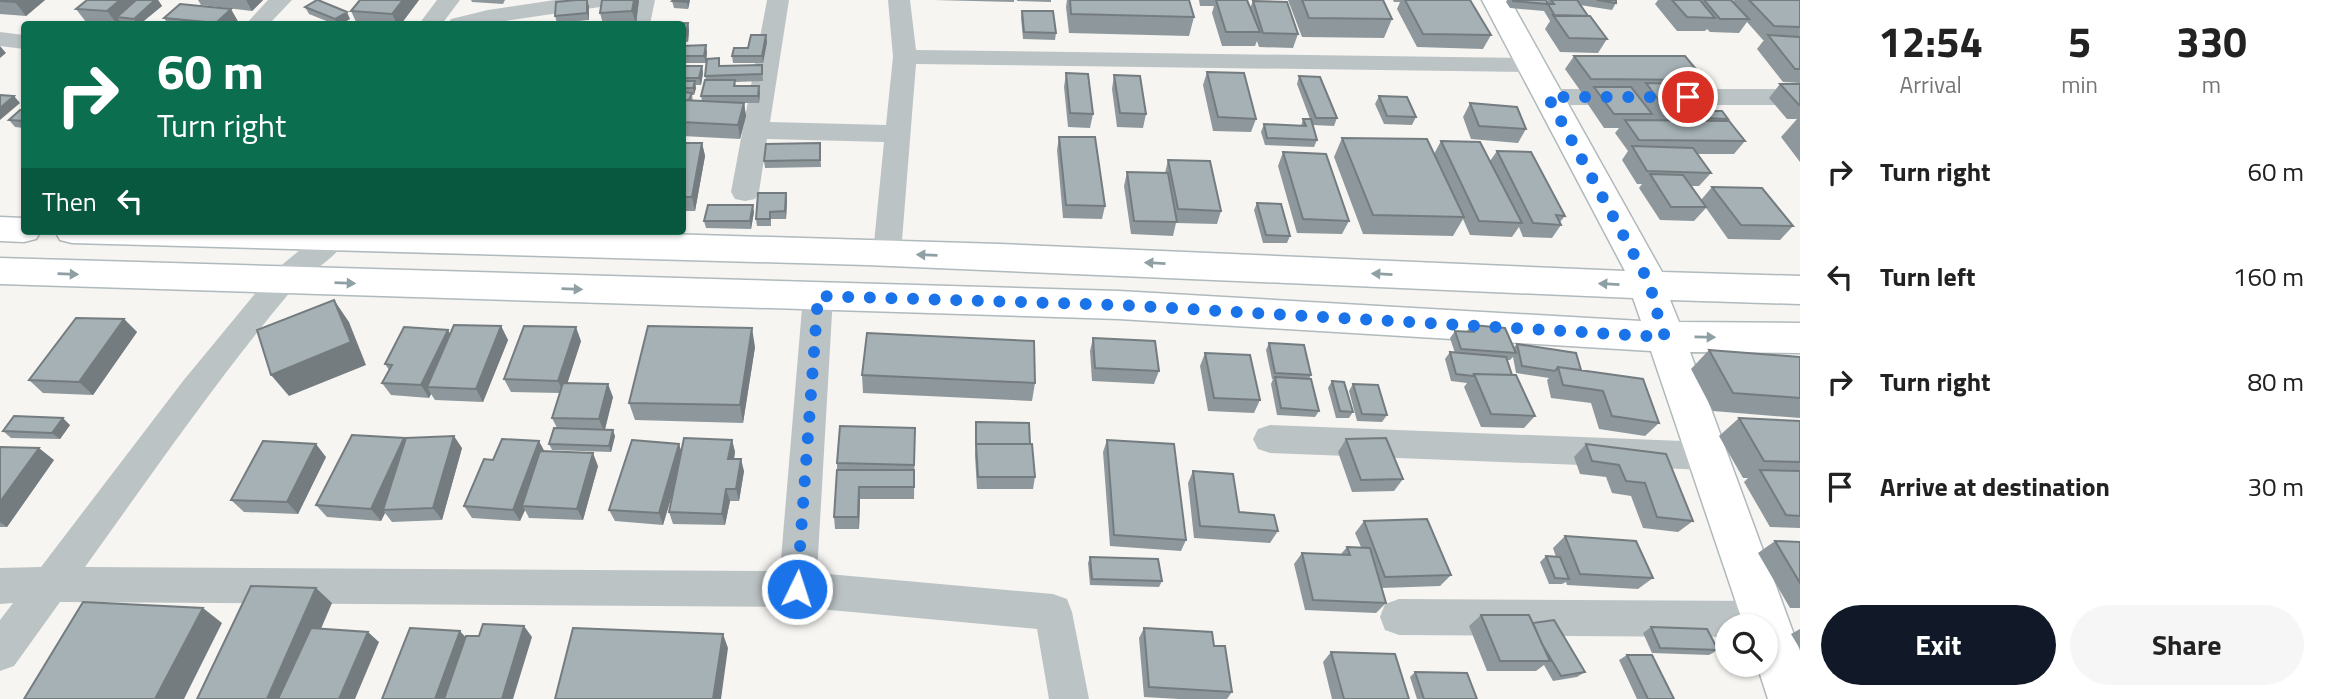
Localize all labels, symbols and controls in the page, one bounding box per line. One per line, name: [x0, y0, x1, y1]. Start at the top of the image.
text: 12:54: [1878, 9, 1983, 73]
text: 5: [2068, 9, 2091, 73]
text: 330: [2176, 9, 2247, 73]
text: 60 m: [157, 33, 264, 108]
icon: right: [42, 49, 133, 140]
pin: [1658, 67, 1718, 127]
text: Arrival: [1899, 67, 1962, 102]
text: min: [2061, 67, 2098, 102]
text: m: [2202, 67, 2221, 102]
icon: arrive: [1669, 78, 1707, 116]
text: Turn right: [157, 101, 286, 149]
text: Turn right: [1880, 152, 1991, 191]
text: 60 m: [2247, 152, 2304, 191]
icon: right: [1821, 153, 1859, 191]
text: Then: [42, 182, 97, 221]
icon: left: [111, 182, 149, 220]
one-way arrow: [916, 249, 938, 260]
one-way arrow: [1144, 257, 1166, 268]
text: Turn left: [1880, 257, 1975, 296]
text: 160 m: [2233, 257, 2304, 296]
icon: left: [1821, 258, 1859, 296]
one-way arrow: [57, 268, 79, 280]
one-way arrow: [1371, 268, 1393, 279]
one-way arrow: [334, 277, 356, 288]
one-way arrow: [1598, 279, 1620, 290]
one-way arrow: [561, 284, 583, 295]
one-way arrow: [1694, 331, 1716, 343]
text: Turn right: [1880, 362, 1991, 401]
text: 80 m: [2247, 362, 2304, 401]
icon: right: [1821, 363, 1859, 401]
text: Arrive at destination: [1880, 467, 2110, 506]
text: 30 m: [2247, 467, 2304, 506]
icon: arrive: [1821, 468, 1859, 506]
position arrow: [760, 552, 834, 626]
button: Exit: [1821, 605, 2056, 685]
button: Share: [2070, 605, 2304, 685]
map controls: [1715, 614, 1778, 677]
button: search: [1715, 614, 1778, 677]

